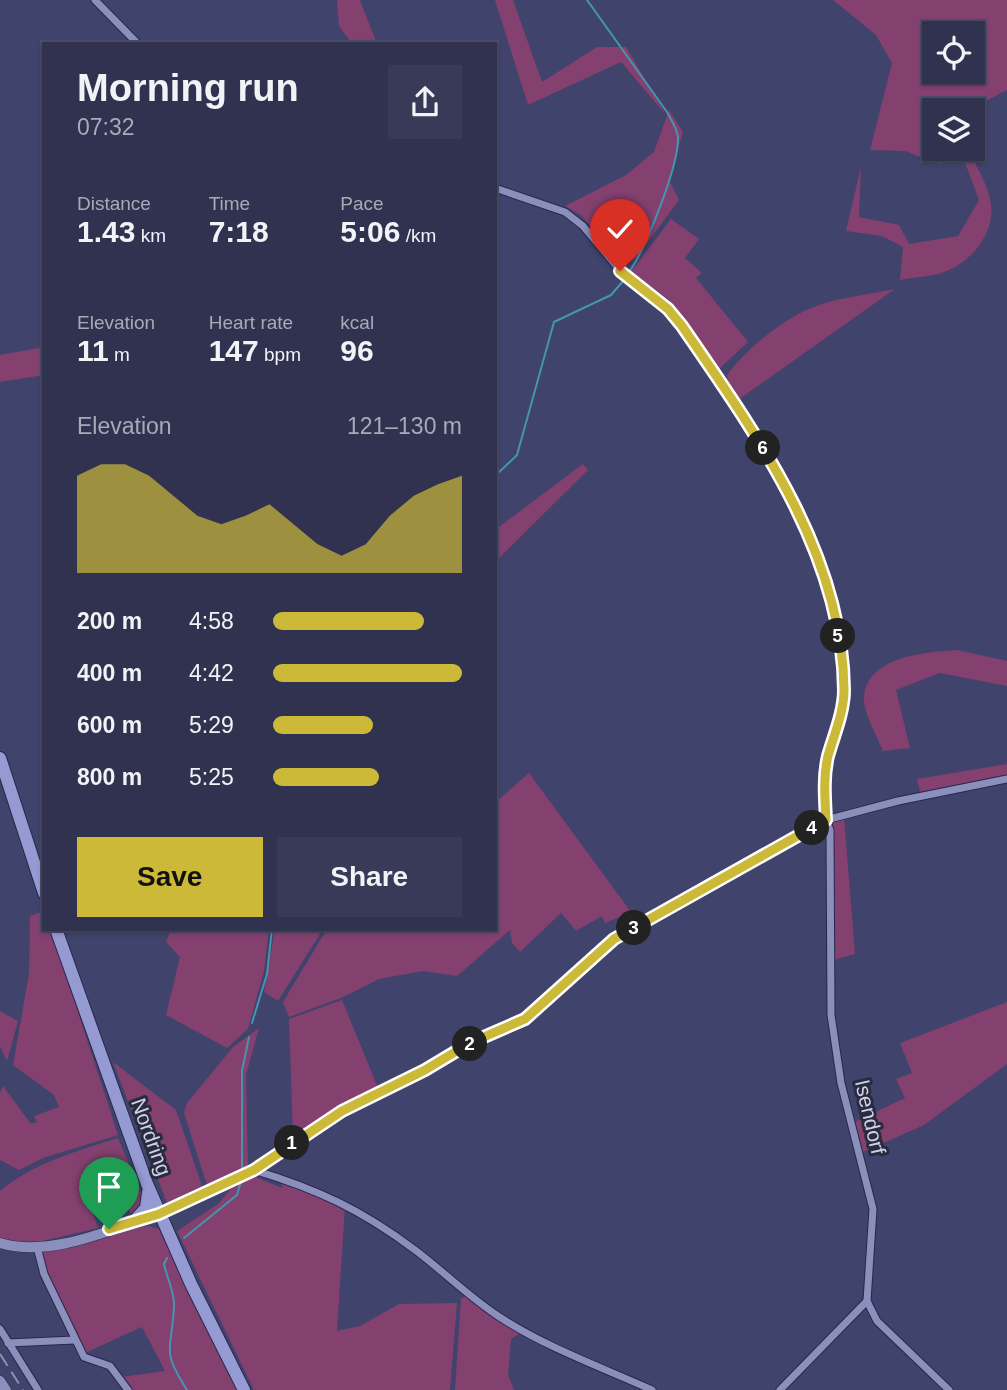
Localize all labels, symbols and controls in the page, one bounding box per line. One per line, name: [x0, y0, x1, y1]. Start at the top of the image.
map controls: [922, 21, 985, 161]
button: locate: [922, 21, 985, 84]
button: share: [388, 65, 462, 139]
text: Morning run: [77, 67, 299, 109]
button: layers: [922, 98, 985, 161]
text: 07:32: [77, 114, 135, 140]
text: Distance: [77, 193, 151, 214]
text: Time: [209, 193, 250, 214]
text: Pace: [340, 193, 384, 214]
pin: [590, 199, 650, 271]
icon: check: [601, 210, 639, 248]
text: 1.43: [77, 215, 135, 248]
text: 7:18: [209, 215, 269, 248]
text: 5:06: [340, 215, 400, 248]
text: km: [135, 225, 166, 246]
text: /km: [400, 225, 436, 246]
text: Elevation: [77, 312, 155, 333]
text: Heart rate: [209, 312, 293, 333]
text: kcal: [340, 312, 374, 333]
text: 11: [77, 334, 109, 367]
text: 147: [209, 334, 259, 367]
text: 96: [340, 334, 374, 367]
text: m: [109, 344, 130, 365]
text: bpm: [259, 344, 301, 365]
text: Elevation: [77, 413, 172, 439]
text: 121–130 m: [347, 413, 462, 439]
pin: 6: [746, 430, 780, 466]
text: 6: [757, 437, 768, 458]
text: 200 m: [77, 608, 142, 634]
text: 4:58: [189, 608, 234, 634]
pin: 5: [820, 618, 856, 654]
text: 5: [832, 625, 843, 646]
text: 400 m: [77, 660, 142, 686]
text: 4:42: [189, 660, 234, 686]
text: 600 m: [77, 712, 142, 738]
text: 5:29: [189, 712, 234, 738]
text: 800 m: [77, 764, 142, 790]
text: 5:25: [189, 764, 234, 790]
pin: 4: [794, 810, 830, 846]
text: 4: [806, 817, 817, 838]
button: Save: [77, 837, 263, 917]
button: Share: [277, 837, 462, 917]
pin: 3: [616, 911, 652, 946]
text: 3: [628, 917, 639, 938]
pin: 2: [452, 1026, 488, 1062]
text: 2: [464, 1033, 475, 1054]
street label: Isendorf: [851, 1077, 890, 1157]
street label: Nordring: [127, 1095, 176, 1179]
pin: 1: [274, 1126, 310, 1160]
text: 1: [286, 1132, 297, 1153]
pin: [79, 1157, 139, 1229]
icon: arrive: [90, 1168, 128, 1206]

